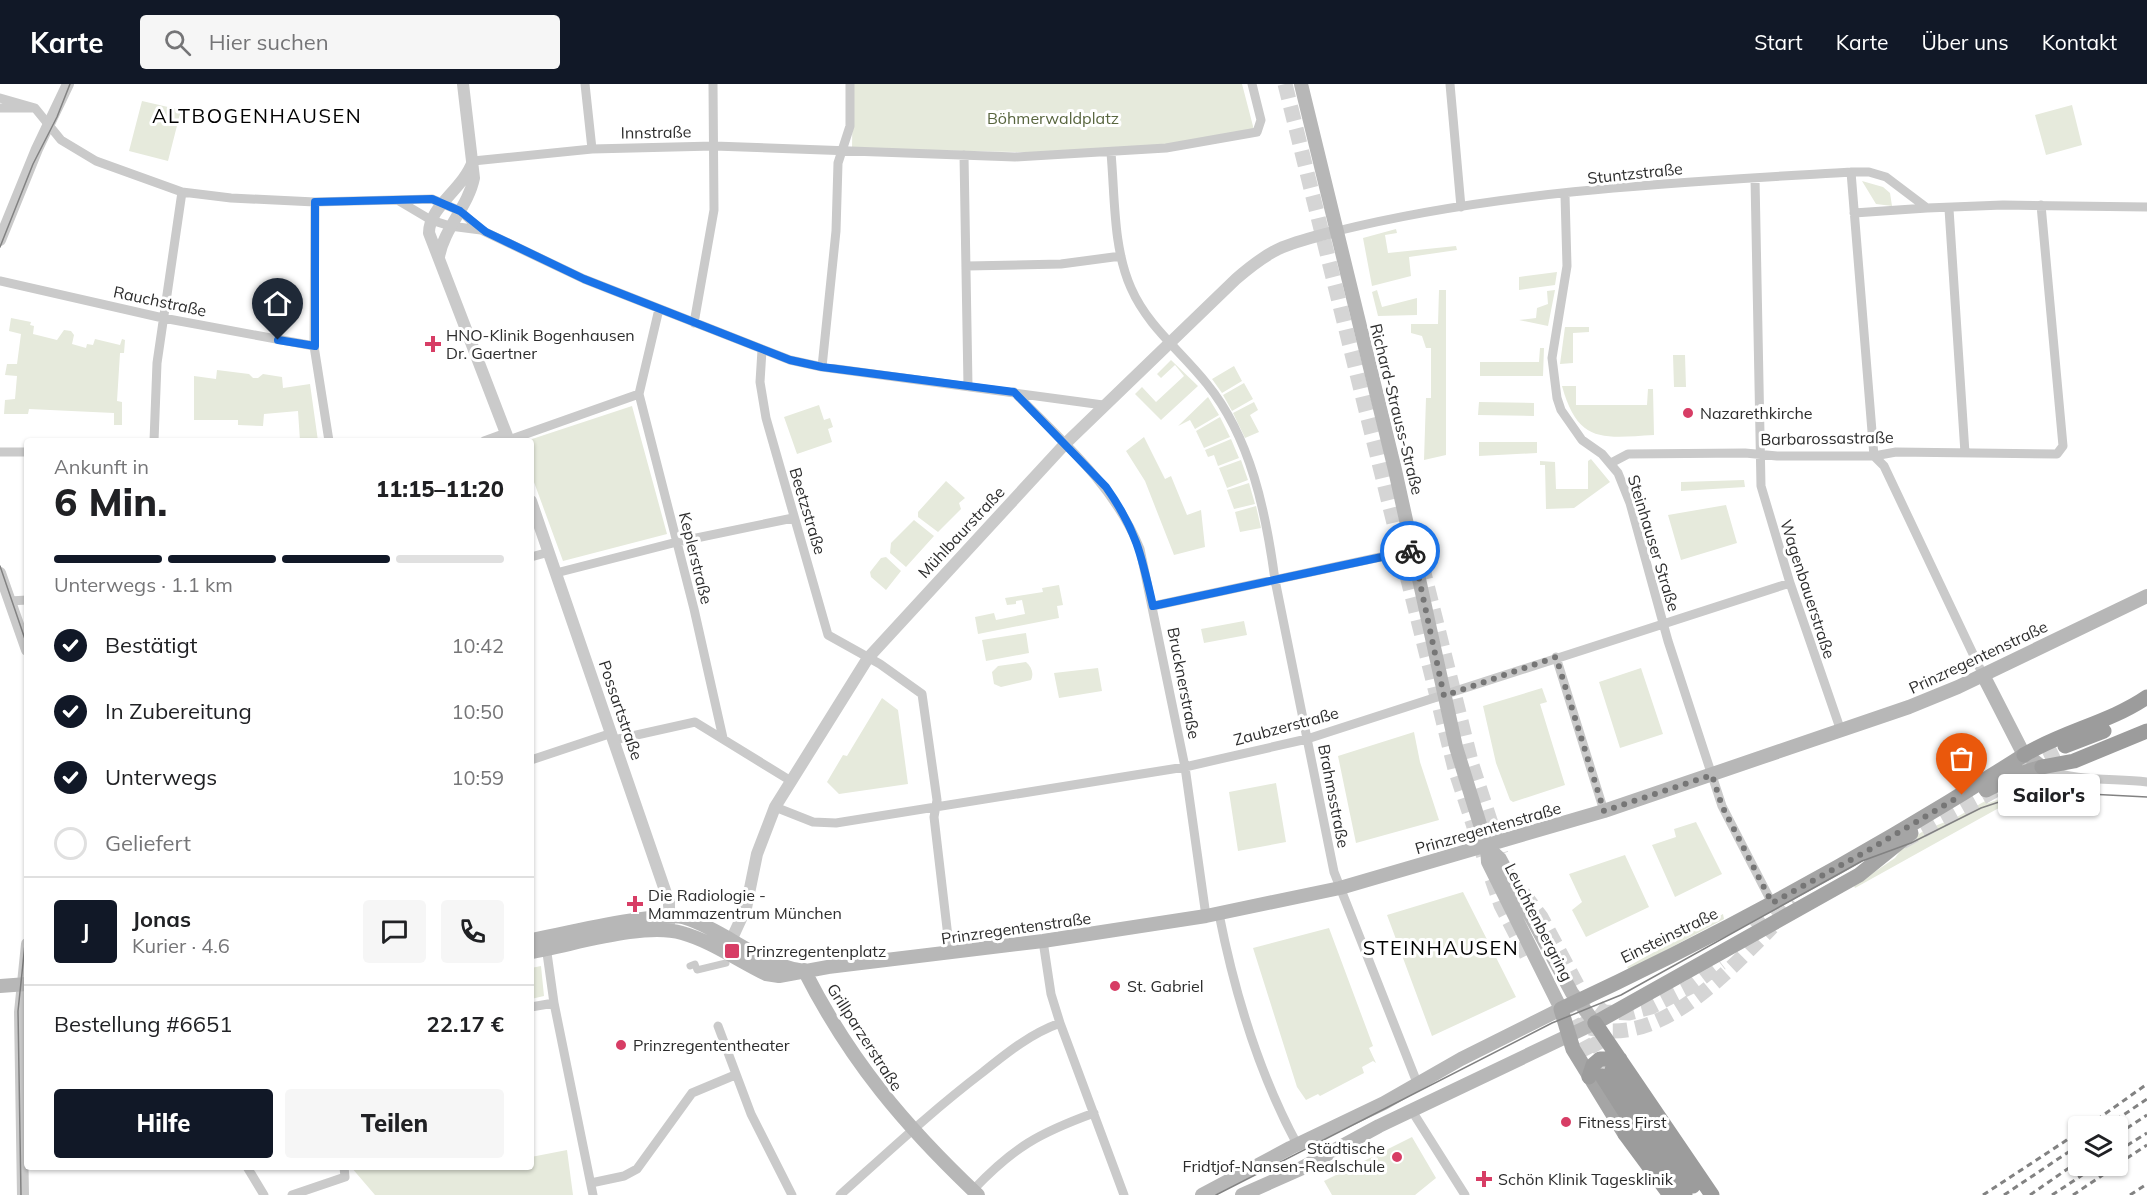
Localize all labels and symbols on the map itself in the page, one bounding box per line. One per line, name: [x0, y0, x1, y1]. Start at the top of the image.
district label: ALTBOGENHAUSEN: [152, 103, 362, 128]
park label: Böhmerwaldplatz: [987, 108, 1119, 128]
street label: Innstraße: [621, 121, 691, 143]
street label: Stuntzstraße: [1586, 158, 1684, 188]
pin: [252, 278, 303, 340]
street label: Rauchstraße: [112, 281, 208, 321]
street label: Richard-Strauss-Straße: [1366, 321, 1428, 497]
place label: HNO-Klinik Bogenhausen Dr. Gaertner: [446, 325, 635, 363]
marker: HNO-Klinik Bogenhausen Dr. Gaertner: [424, 335, 442, 353]
place label: Nazarethkirche: [1700, 403, 1813, 423]
marker: Nazarethkirche: [1681, 406, 1695, 420]
street label: Barbarossastraße: [1760, 427, 1894, 449]
street label: Beetzstraße: [785, 465, 831, 557]
street label: Steinhauser Straße: [1624, 472, 1684, 614]
street label: Mühlbaurstraße: [913, 482, 1009, 582]
street label: Keplerstraße: [675, 510, 717, 606]
street label: Wagenbauerstraße: [1776, 517, 1840, 661]
courier: [1380, 521, 1440, 581]
street label: Prinzregentenstraße: [1905, 616, 2051, 698]
street label: Brucknerstraße: [1163, 625, 1205, 741]
street label: Possartstraße: [595, 658, 647, 762]
street label: Zaubzerstraße: [1231, 702, 1341, 750]
pin: [1936, 733, 1987, 795]
street label: Brahmsstraße: [1314, 742, 1354, 850]
callout: Sailor's: [1998, 774, 2100, 816]
street label: Prinzregentenstraße: [1413, 798, 1563, 858]
street label: Leuchtenbergring: [1501, 860, 1577, 984]
place label: Die Radiologie - Mammazentrum München: [648, 885, 842, 923]
marker: Die Radiologie - Mammazentrum München: [626, 895, 644, 913]
street label: Einsteinstraße: [1617, 903, 1721, 967]
street label: Prinzregentenstraße: [940, 908, 1092, 948]
district label: STEINHAUSEN: [1363, 935, 1519, 960]
place label: Prinzregentenplatz: [746, 941, 886, 961]
marker: Prinzregentenplatz: [723, 942, 741, 960]
place label: St. Gabriel: [1127, 976, 1204, 996]
street label: Grillparzerstraße: [823, 979, 907, 1095]
marker: St. Gabriel: [1108, 979, 1122, 993]
place label: Prinzregententheater: [633, 1035, 790, 1055]
marker: Prinzregententheater: [614, 1038, 628, 1052]
place label: Fitness First: [1578, 1112, 1667, 1132]
marker: Fitness First: [1559, 1115, 1573, 1129]
place label: Städtische Fridtjof-Nansen-Realschule: [1183, 1138, 1385, 1176]
marker: Städtische Fridtjof-Nansen-Realschule: [1390, 1150, 1404, 1164]
place label: Schön Klinik Tagesklinik: [1498, 1169, 1674, 1189]
marker: Schön Klinik Tagesklinik: [1475, 1170, 1493, 1188]

